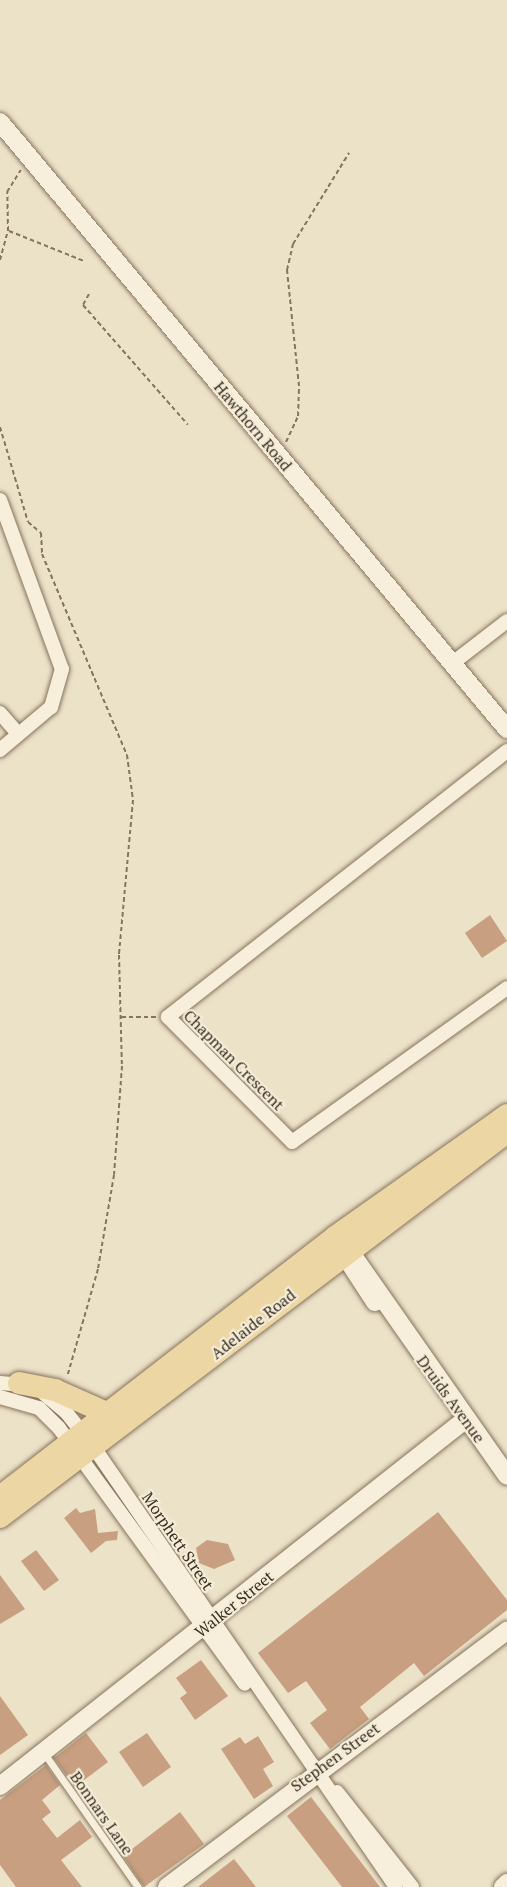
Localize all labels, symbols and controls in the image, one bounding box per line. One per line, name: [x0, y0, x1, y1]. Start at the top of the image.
street label: Hawthorn Road: [210, 377, 296, 475]
street label: Chapman Crescent: [180, 1006, 288, 1114]
street label: Adelaide Road: [207, 1285, 299, 1363]
street label: Druids Avenue: [413, 1351, 489, 1447]
street label: Morphett Street: [138, 1488, 218, 1594]
street label: Walker Street: [191, 1566, 277, 1642]
street label: Stephen Street: [287, 1718, 383, 1796]
street label: Bonnars Lane: [66, 1768, 138, 1858]

